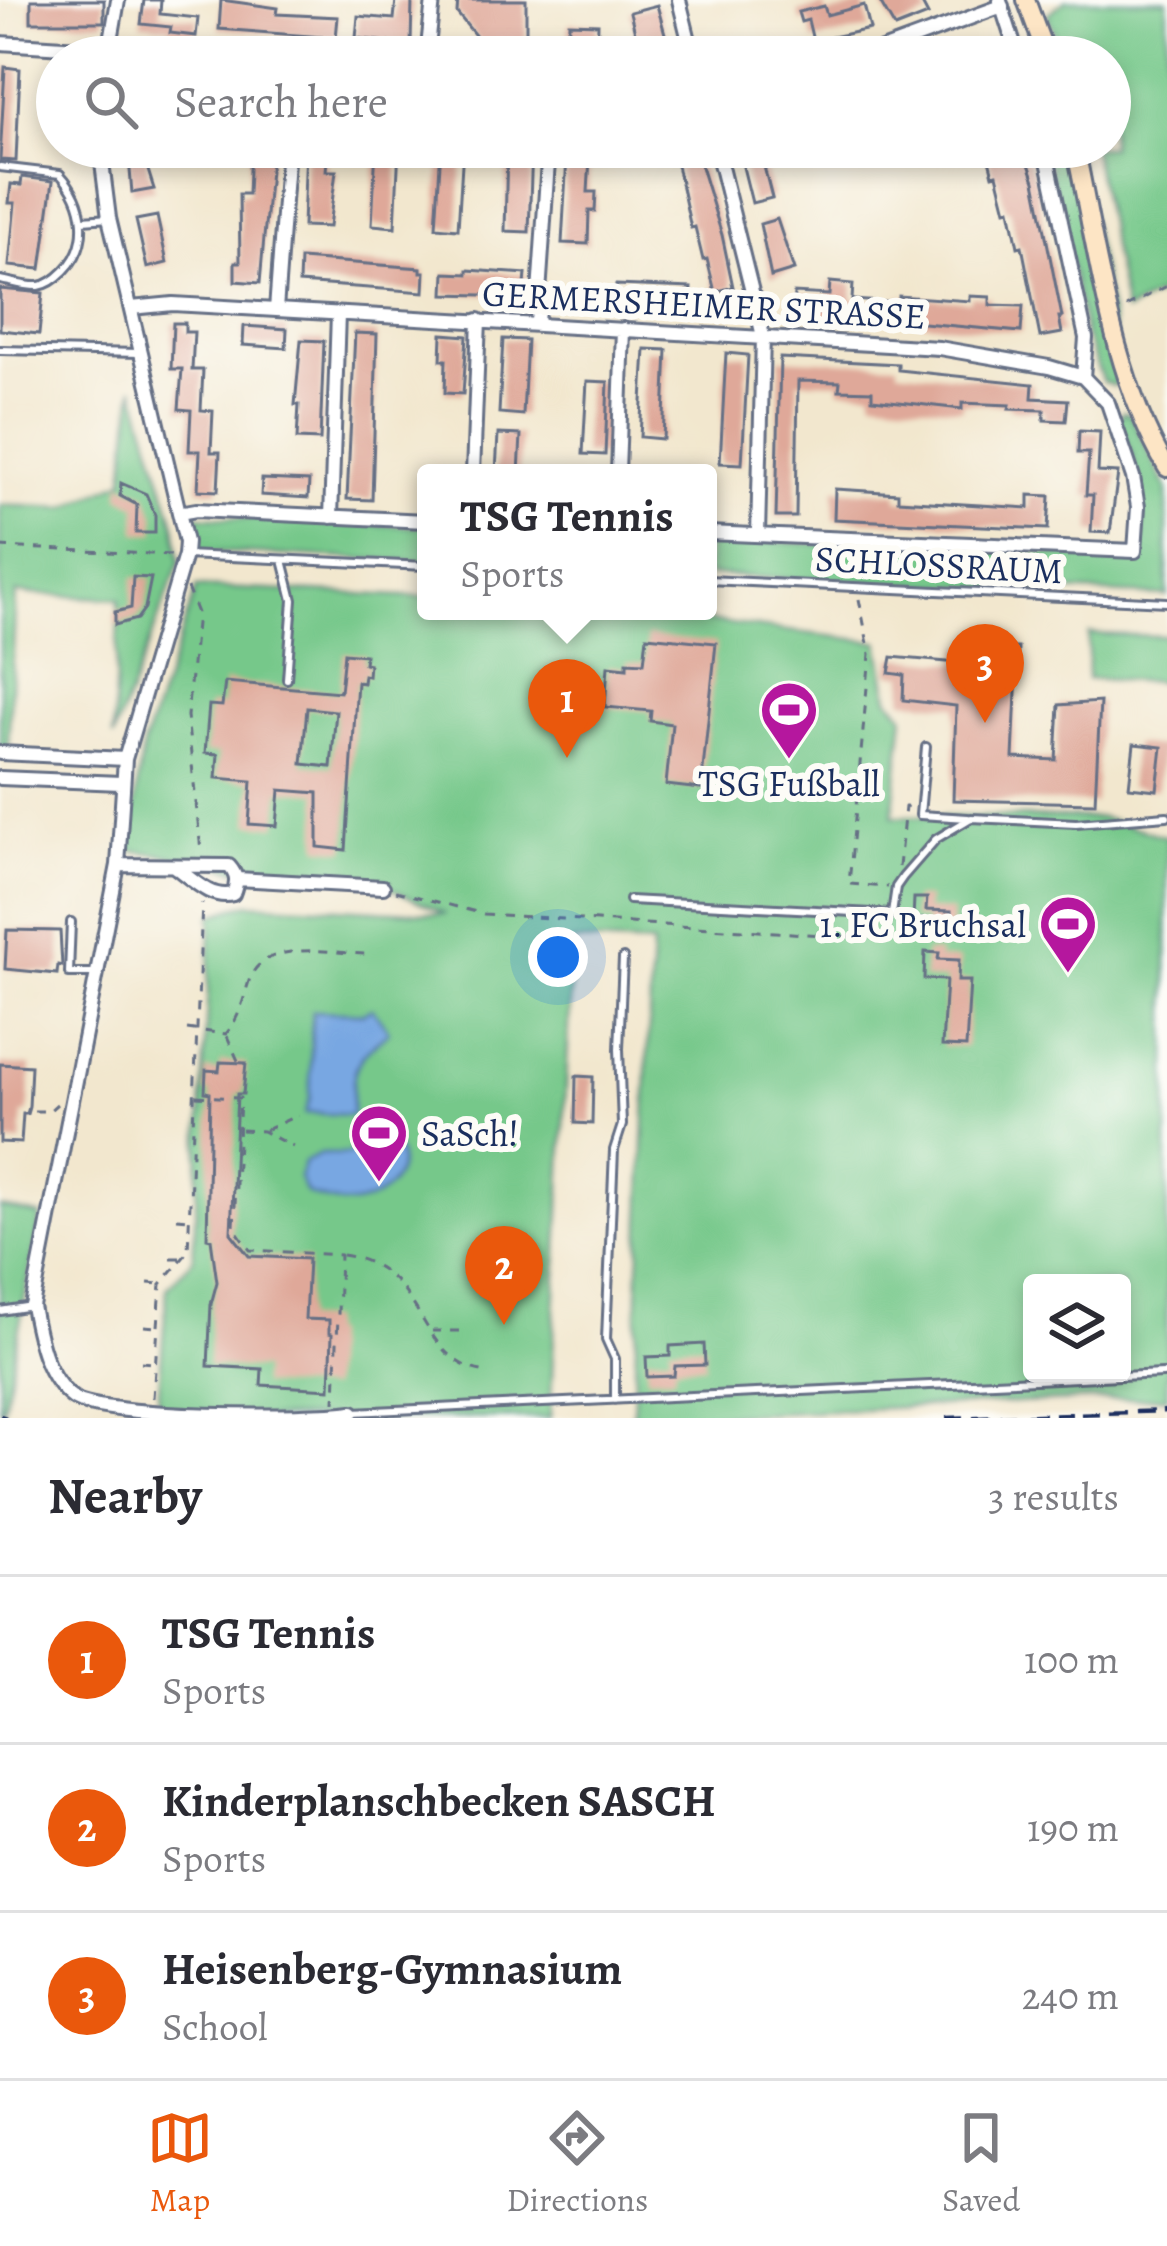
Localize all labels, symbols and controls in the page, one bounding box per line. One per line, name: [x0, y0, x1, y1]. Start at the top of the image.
search box: [36, 36, 1131, 168]
icon: search: [78, 69, 144, 135]
text: Search here: [174, 71, 388, 133]
street label: GERMERSHEIMER STRASSE: [481, 268, 927, 341]
popup: [417, 464, 717, 620]
text: TSG Tennis: [460, 485, 674, 547]
street label: SCHLOSSRAUM: [814, 534, 1064, 595]
text: Sports: [460, 547, 565, 600]
pin: 3: [946, 624, 1024, 723]
pin: 1: [528, 659, 606, 758]
sports icon: TSG Fußball: [758, 679, 820, 761]
place label: TSG Fußball: [698, 759, 880, 808]
sports icon: 1. FC Bruchsal: [1037, 893, 1099, 975]
place label: 1. FC Bruchsal: [820, 900, 1026, 949]
your location: [528, 927, 588, 987]
sports icon: SaSch!: [348, 1102, 410, 1184]
place label: SaSch!: [421, 1109, 519, 1158]
pin: 2: [465, 1226, 543, 1325]
map controls: [1023, 1274, 1131, 1382]
button: layers: [1023, 1274, 1131, 1382]
text: Nearby: [48, 1461, 202, 1531]
text: 3 results: [988, 1470, 1119, 1523]
text: TSG Tennis: [162, 1602, 375, 1664]
text: 1: [80, 1633, 94, 1686]
text: 100 m: [1024, 1633, 1119, 1686]
text: Sports: [162, 1664, 266, 1717]
text: Kinderplanschbecken SASCH: [162, 1770, 716, 1832]
text: 2: [78, 1801, 96, 1854]
text: 190 m: [1027, 1801, 1119, 1854]
text: Sports: [162, 1832, 266, 1885]
text: Heisenberg-Gymnasium: [162, 1938, 622, 2000]
text: 3: [79, 1969, 95, 2022]
text: 240 m: [1022, 1969, 1119, 2022]
text: School: [162, 2000, 268, 2053]
tab: Map: [147, 2105, 213, 2222]
tab: Directions: [507, 2105, 648, 2222]
tab: Saved: [942, 2105, 1020, 2222]

